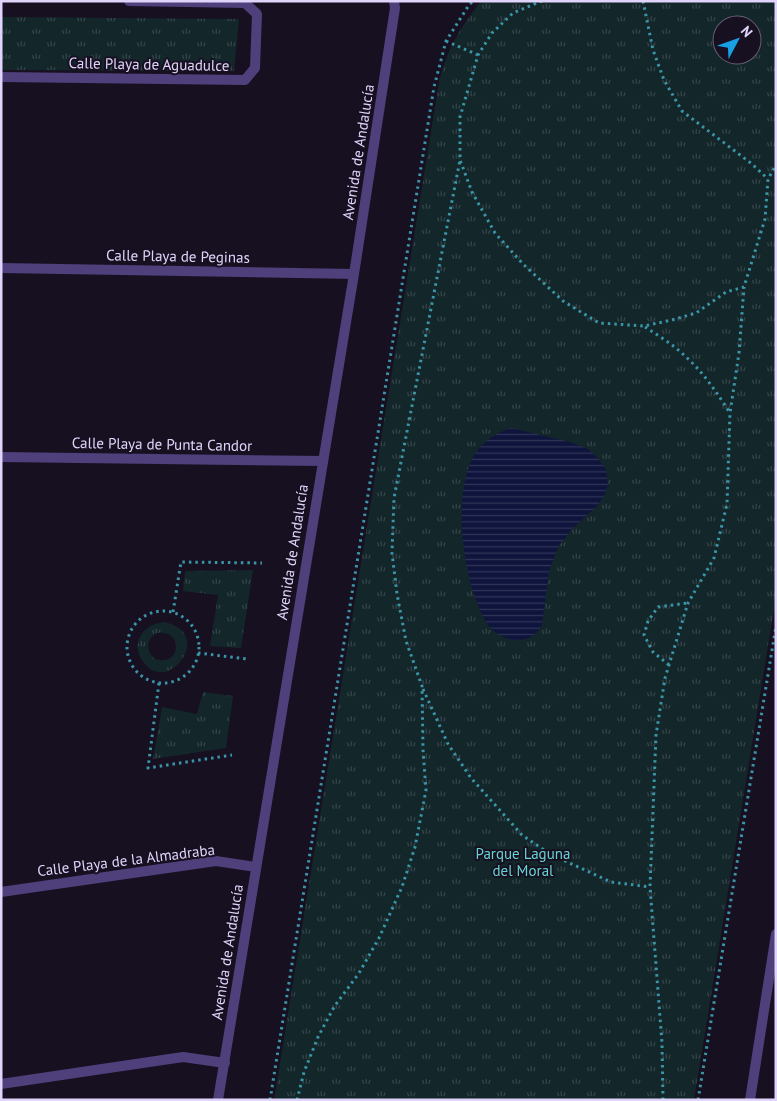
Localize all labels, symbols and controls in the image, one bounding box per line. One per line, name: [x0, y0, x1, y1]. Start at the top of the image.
north arrow: [712, 15, 762, 65]
text: N: [737, 22, 757, 41]
street label: Calle Playa de Aguadulce: [68, 53, 230, 75]
street label: Avenida de Andalucía: [338, 83, 378, 221]
street label: Calle Playa de Peginas: [106, 245, 250, 267]
street label: Calle Playa de Punta Candor: [72, 433, 252, 455]
street label: Avenida de Andalucía: [272, 483, 312, 621]
street label: Calle Playa de la Almadraba: [36, 840, 216, 880]
park label: Parque Laguna del Moral: [476, 844, 570, 880]
street label: Avenida de Andalucía: [207, 883, 247, 1021]

